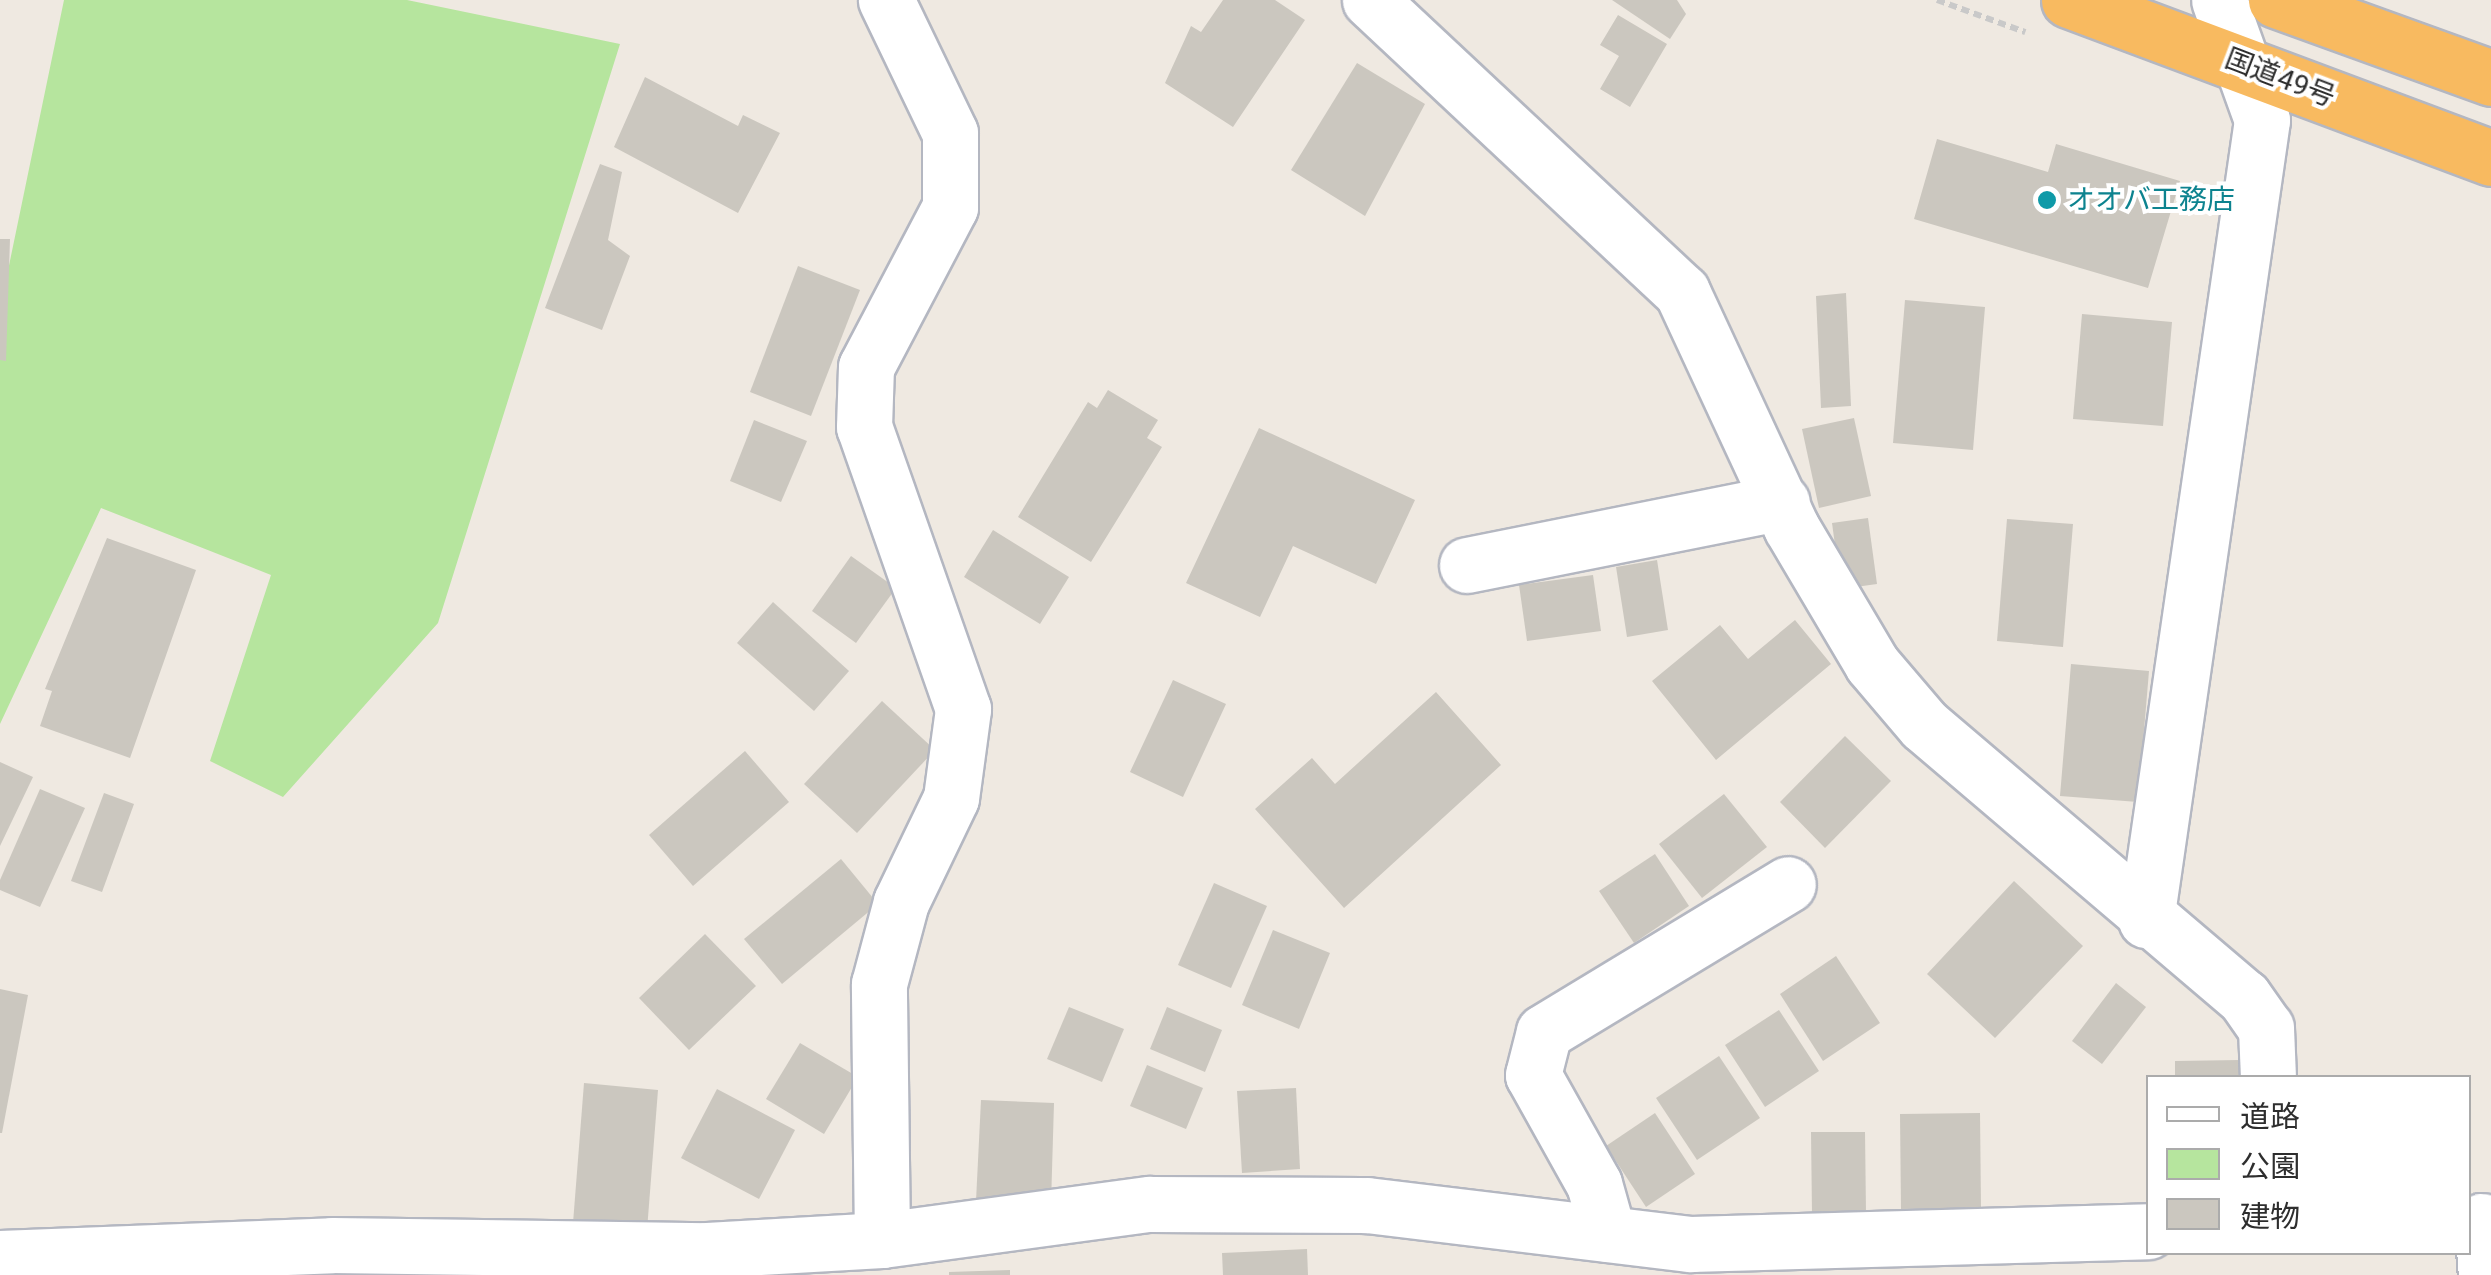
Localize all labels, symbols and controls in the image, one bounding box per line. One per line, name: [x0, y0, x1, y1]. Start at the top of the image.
street label: 国道49号: [2220, 42, 2340, 114]
place label: オオバ工務店: [2067, 183, 2235, 217]
marker: オオバ工務店: [2036, 189, 2058, 211]
legend: [2146, 1075, 2471, 1255]
text: 道路: [2240, 1099, 2300, 1134]
text: 公園: [2240, 1149, 2300, 1184]
text: 建物: [2240, 1199, 2300, 1234]

